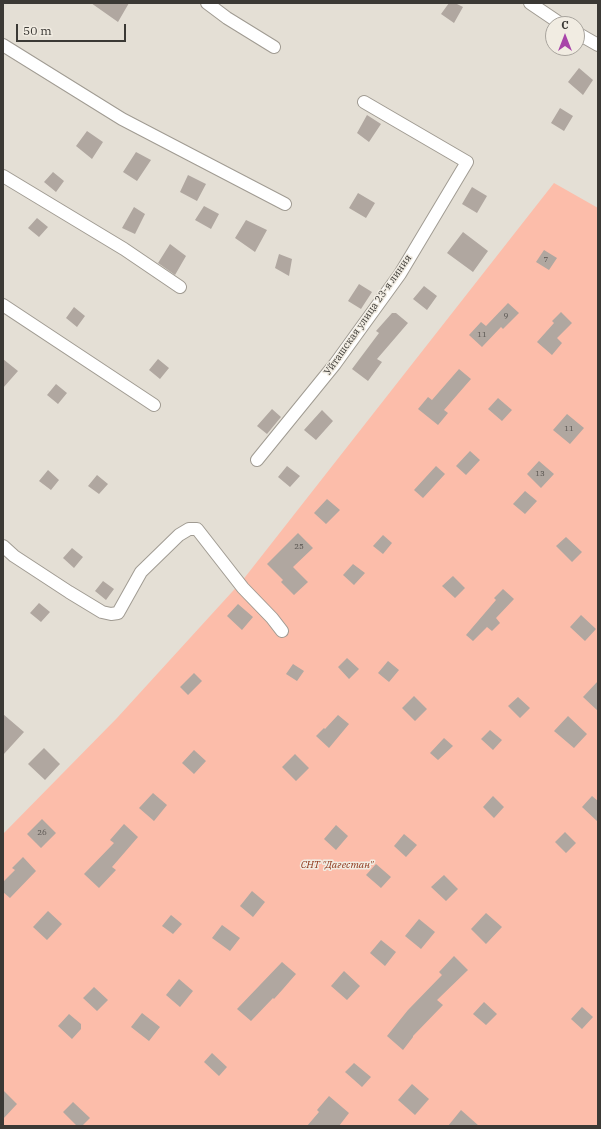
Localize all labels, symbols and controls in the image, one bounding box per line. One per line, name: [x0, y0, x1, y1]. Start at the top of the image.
scale bar: [18, 16, 128, 42]
north arrow: [545, 16, 585, 56]
text: С: [561, 18, 569, 32]
text: 50 m: [23, 23, 52, 38]
street label: Уйташская улица 23-я линия: [322, 252, 414, 378]
house number: 7: [544, 255, 548, 265]
house number: 9: [504, 311, 508, 321]
house number: 11: [477, 330, 487, 340]
house number: 11: [564, 424, 574, 434]
house number: 13: [535, 469, 545, 479]
house number: 25: [294, 542, 304, 552]
house number: 26: [37, 828, 47, 838]
park label: СНТ "Дагестан": [301, 859, 373, 871]

